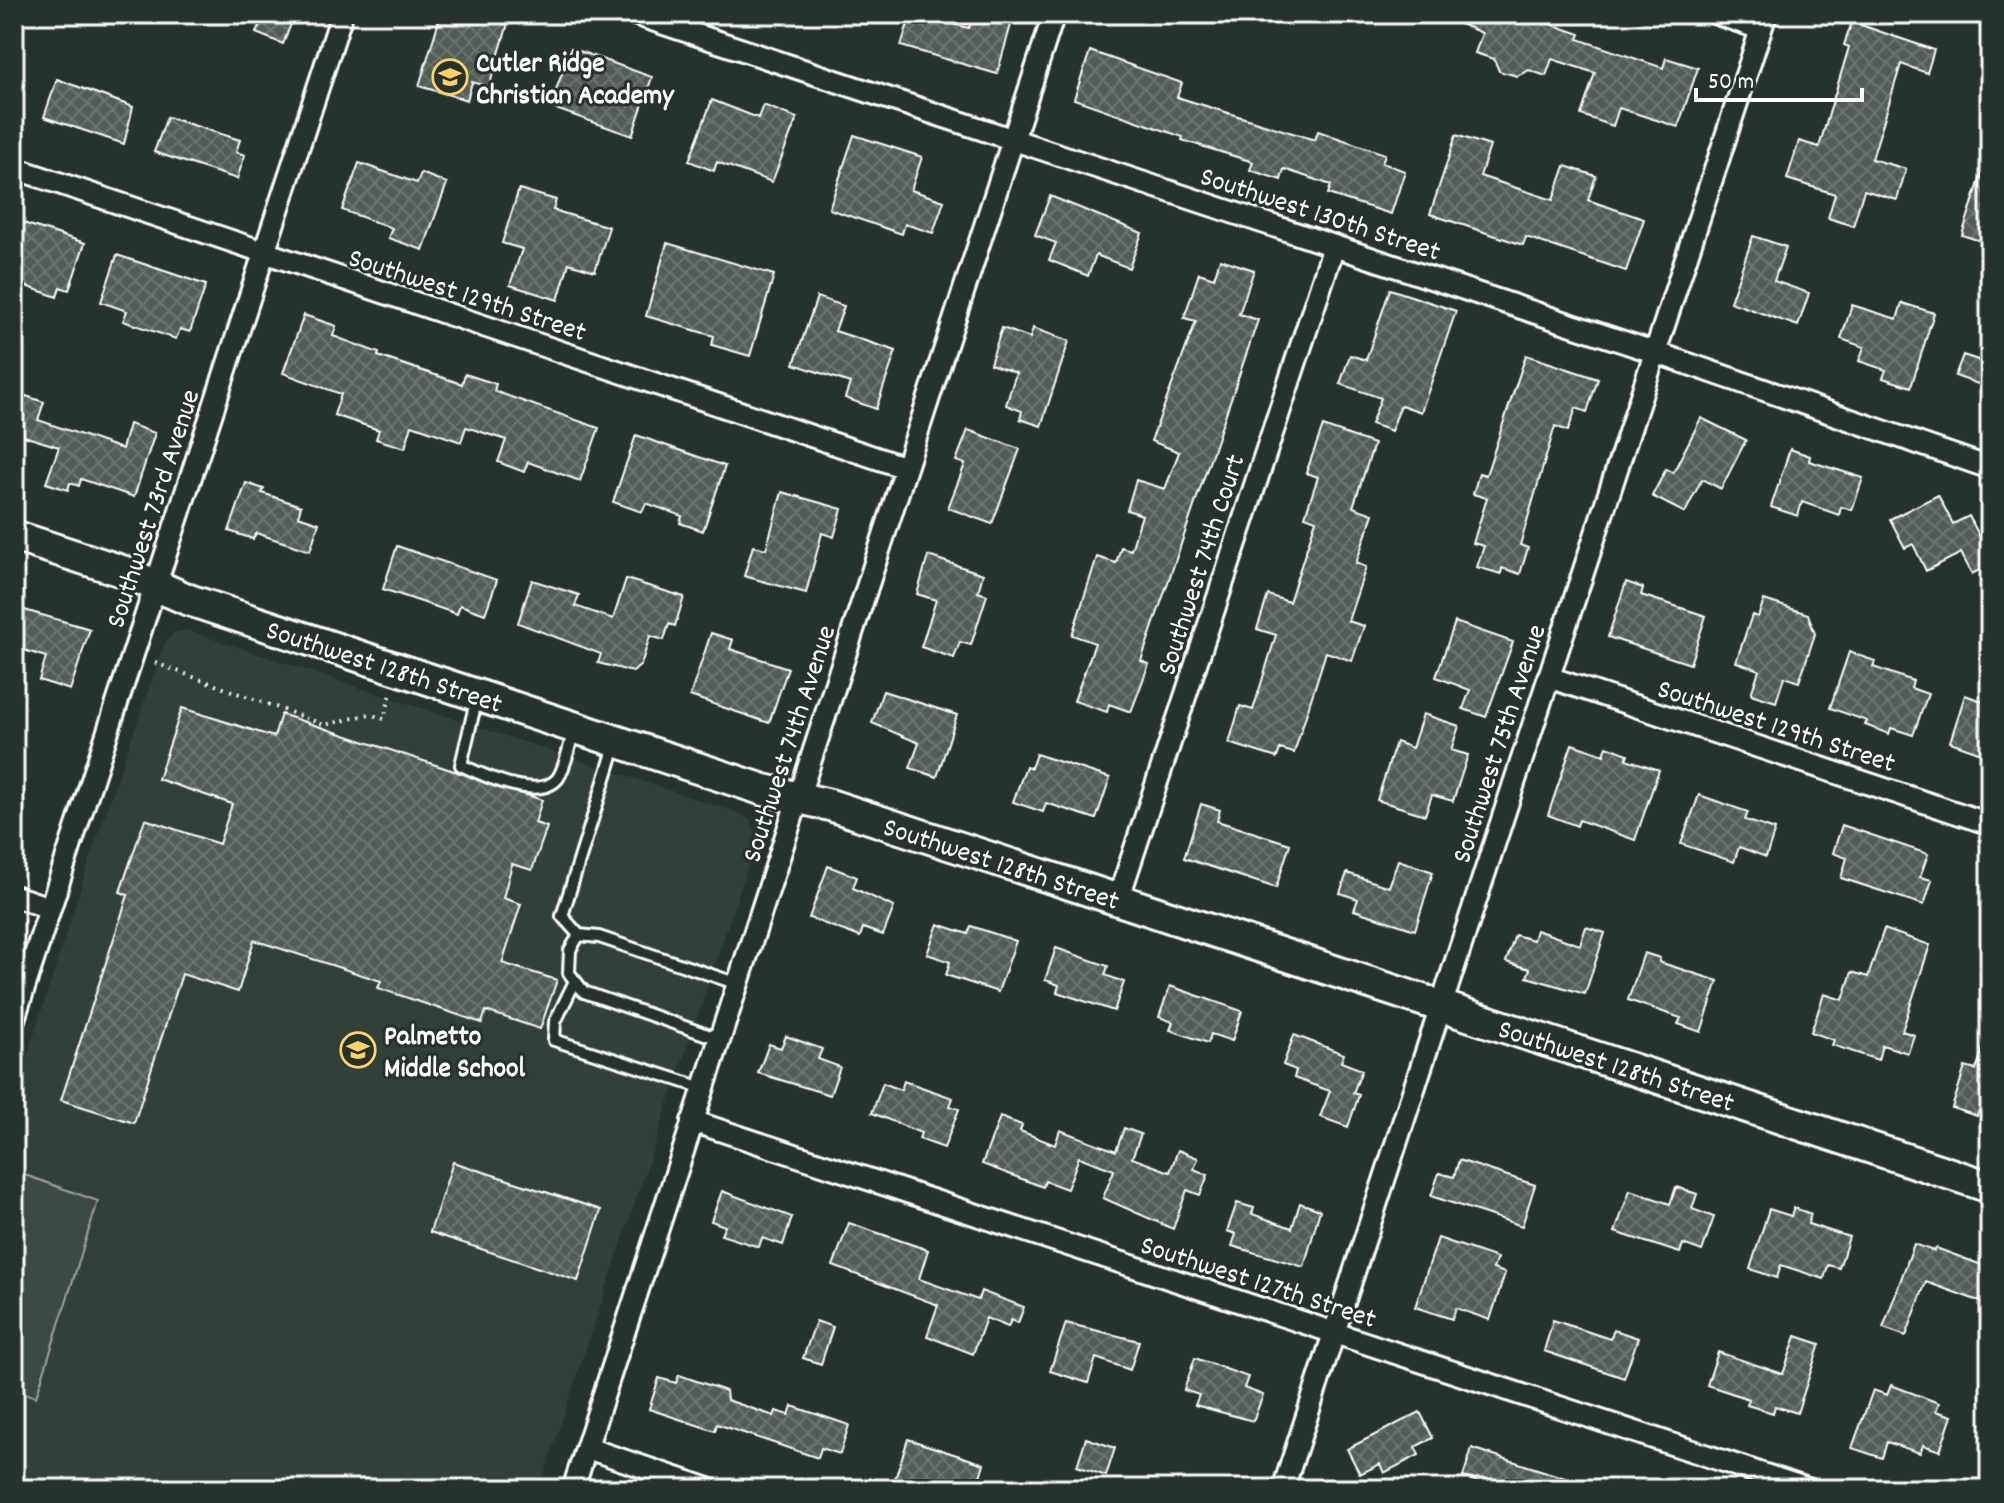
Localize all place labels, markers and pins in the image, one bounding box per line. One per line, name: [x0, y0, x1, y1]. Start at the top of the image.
place label: Cutler Ridge Christian Academy: [476, 46, 675, 118]
school or university icon: Cutler Ridge Christian Academy: [431, 58, 469, 96]
place label: Palmetto Middle School: [384, 1019, 526, 1091]
school or university icon: Palmetto Middle School: [339, 1031, 377, 1069]

